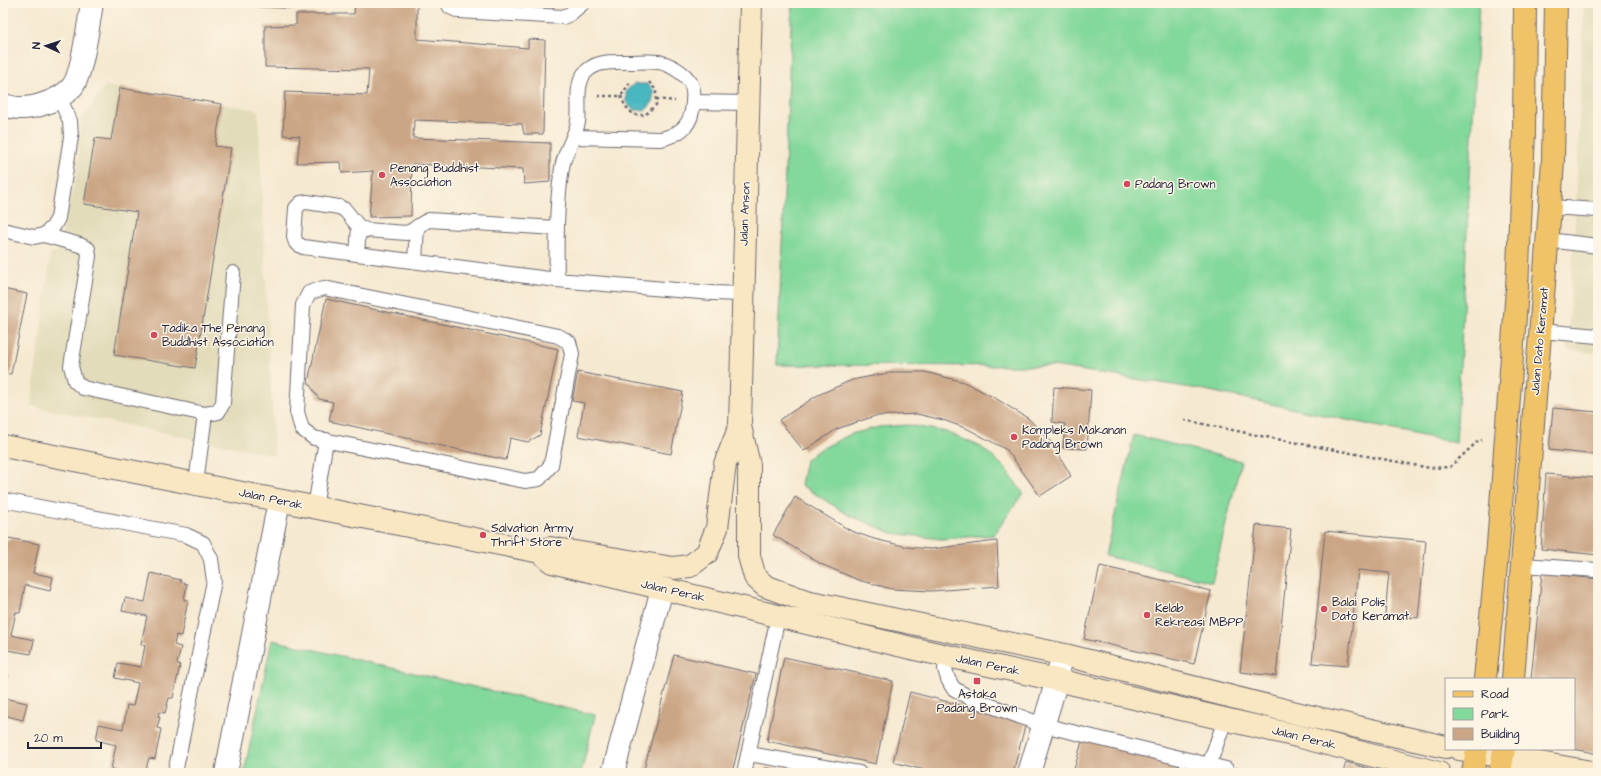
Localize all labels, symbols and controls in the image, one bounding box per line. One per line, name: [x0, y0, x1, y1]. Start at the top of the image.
north arrow: [26, 26, 66, 66]
text: N: [29, 42, 44, 49]
place label: Penang Buddhist Association: [390, 160, 479, 191]
marker: Penang Buddhist Association: [377, 170, 387, 180]
place label: Padang Brown: [1135, 176, 1216, 194]
marker: Padang Brown: [1122, 179, 1132, 189]
street label: Jalan Anson: [735, 182, 755, 246]
street label: Jalan Dato Keramat: [1527, 286, 1553, 396]
place label: Tadika The Penang Buddhist Association: [162, 320, 274, 351]
marker: Tadika The Penang Buddhist Association: [149, 330, 159, 340]
place label: Kompleks Makanan Padang Brown: [1022, 422, 1126, 454]
marker: Kompleks Makanan Padang Brown: [1009, 432, 1019, 442]
street label: Jalan Perak: [237, 484, 305, 514]
place label: Salvation Army Thrift Store: [491, 520, 574, 551]
marker: Salvation Army Thrift Store: [478, 530, 488, 540]
street label: Jalan Perak: [639, 575, 707, 607]
place label: Balai Polis Dato Keramat: [1332, 594, 1409, 625]
place label: Kelab Rekreasi MBPP: [1155, 600, 1243, 631]
marker: Balai Polis Dato Keramat: [1319, 604, 1329, 614]
marker: Kelab Rekreasi MBPP: [1142, 610, 1152, 620]
street label: Jalan Perak: [954, 650, 1022, 680]
marker: Astaka Padang Brown: [972, 676, 982, 686]
legend: [1445, 678, 1575, 750]
place label: Astaka Padang Brown: [937, 686, 1017, 718]
text: Road: [1481, 686, 1509, 703]
text: Park: [1481, 706, 1509, 723]
street label: Jalan Perak: [1270, 722, 1338, 754]
scale bar: [28, 724, 101, 750]
text: Building: [1481, 726, 1519, 744]
text: 20 m: [34, 730, 63, 747]

